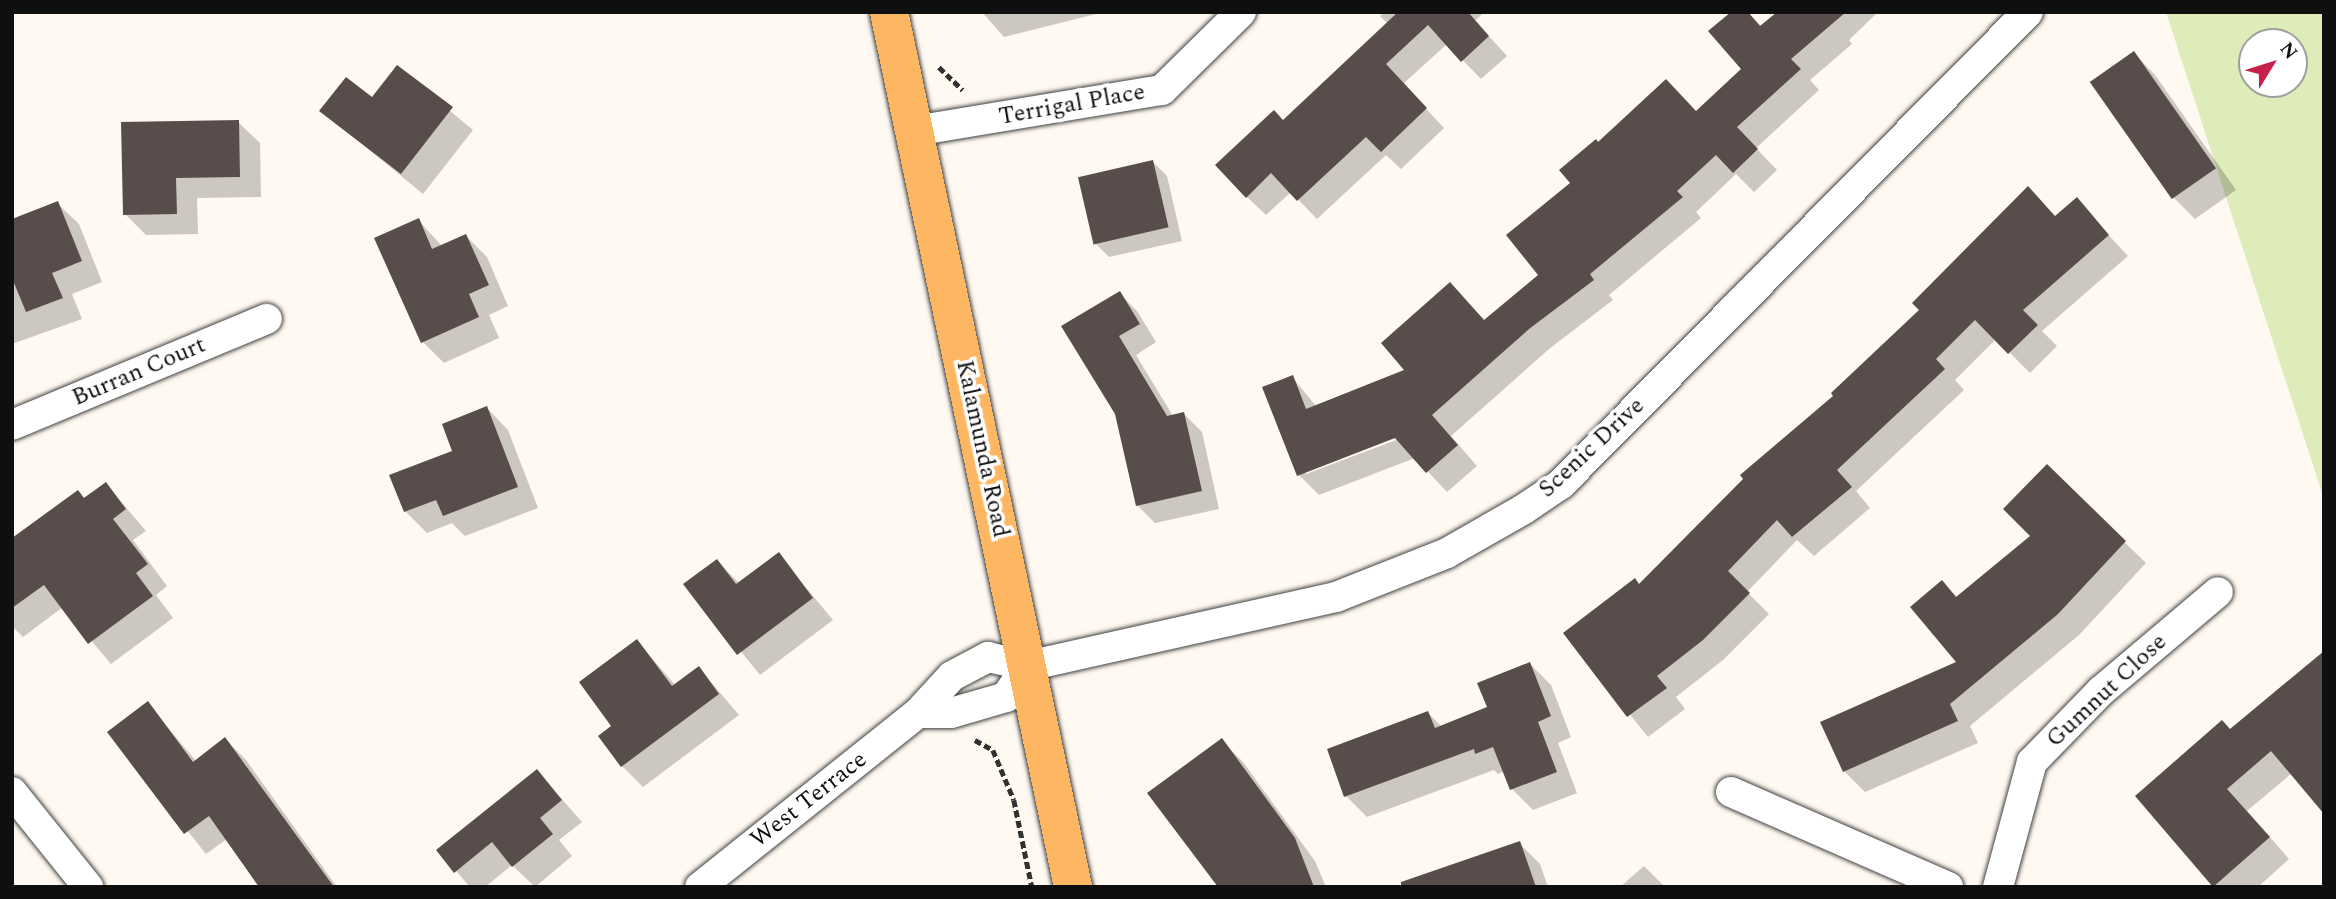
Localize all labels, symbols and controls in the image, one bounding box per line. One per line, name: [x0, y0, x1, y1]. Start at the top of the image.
north arrow: [2238, 28, 2308, 98]
text: N: [2272, 36, 2305, 66]
street label: Terrigal Place: [997, 78, 1147, 132]
street label: Burran Court: [68, 331, 210, 413]
street label: Kalamunda Road: [949, 358, 1015, 540]
street label: Scenic Drive: [1533, 392, 1651, 504]
street label: Gumnut Close: [2041, 628, 2173, 754]
street label: West Terrace: [745, 746, 873, 854]

